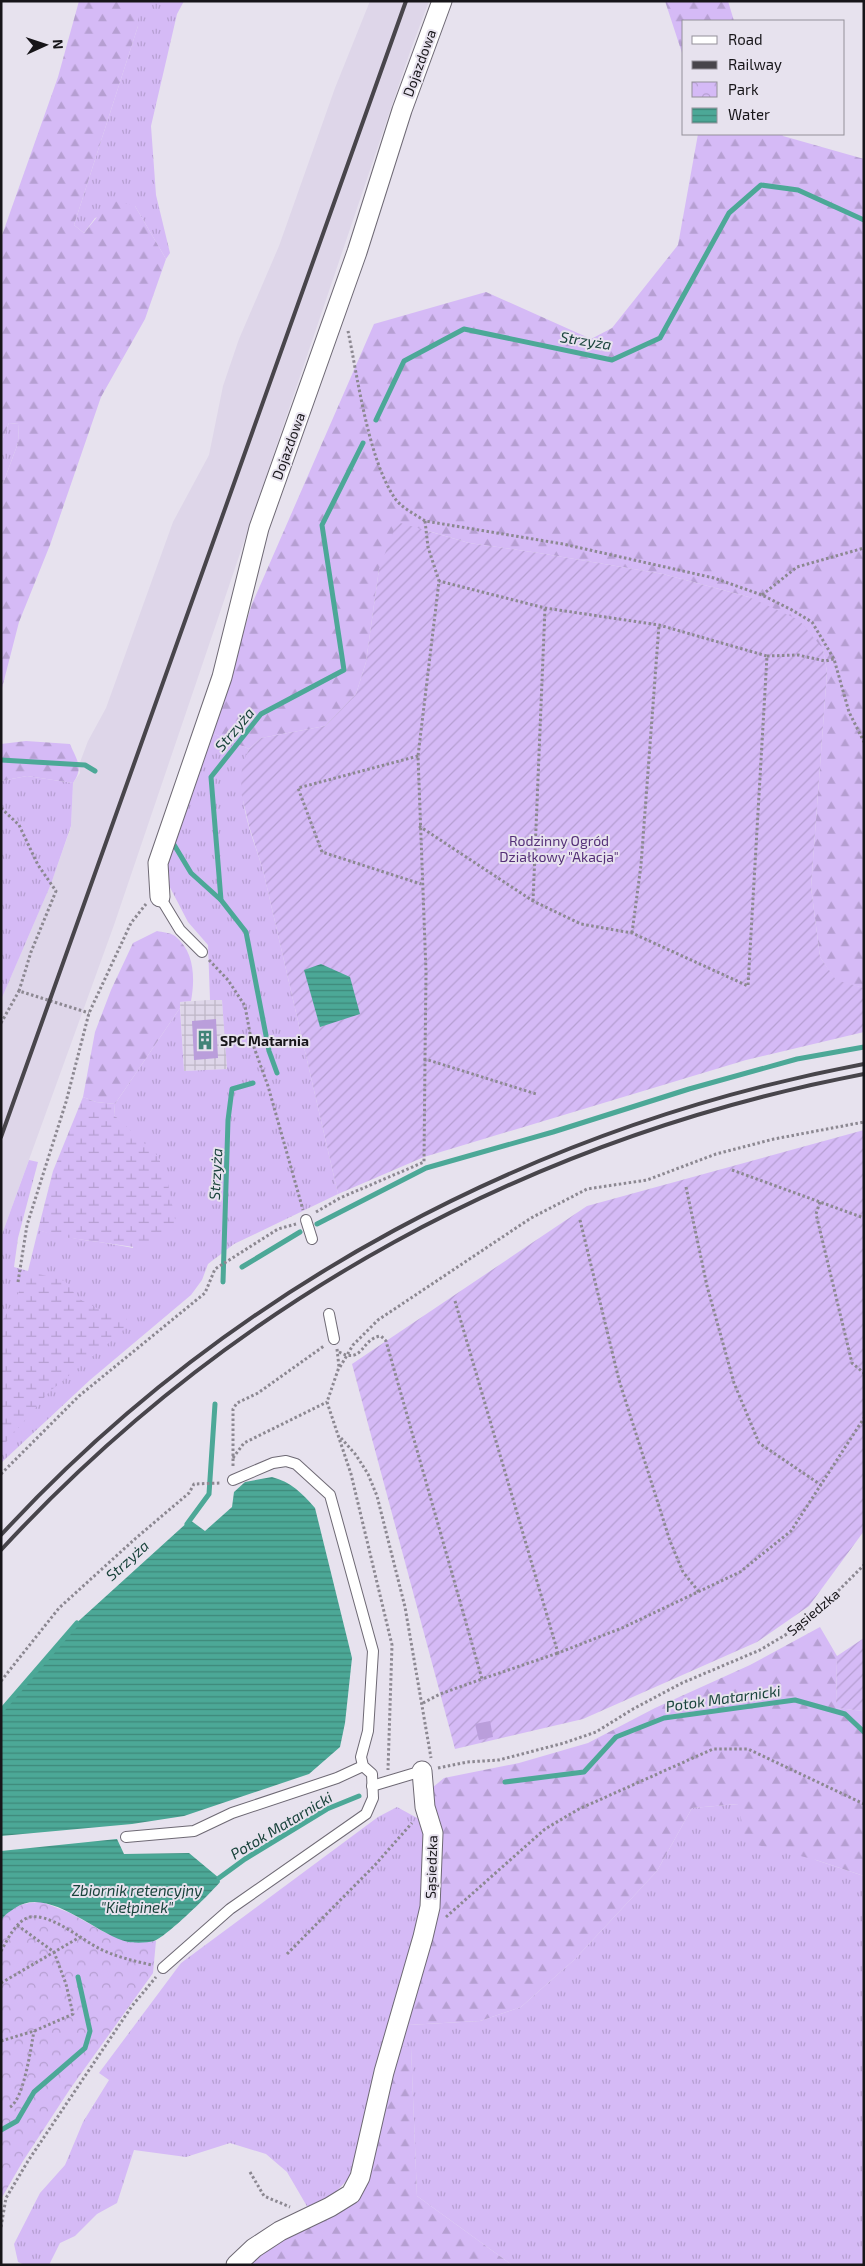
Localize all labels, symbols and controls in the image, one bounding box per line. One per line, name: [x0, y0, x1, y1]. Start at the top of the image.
north arrow: [20, 20, 70, 70]
legend: [682, 20, 845, 135]
street label: Dojazdowa: [399, 27, 439, 99]
text: Road: [728, 30, 763, 48]
text: N: [50, 39, 67, 50]
text: Railway: [728, 55, 782, 73]
text: Park: [728, 80, 759, 98]
text: Water: [728, 105, 770, 123]
water label: Strzyża: [559, 327, 613, 354]
street label: Dojazdowa: [268, 410, 308, 482]
water label: Strzyża: [210, 703, 258, 755]
park label: Rodzinny Ogród Działkowy "Akacja": [499, 832, 619, 865]
building icon: SPC Matarnia: [194, 1029, 216, 1051]
place label: SPC Matarnia: [220, 1032, 309, 1049]
water label: Strzyża: [205, 1148, 226, 1200]
water label: Strzyża: [102, 1536, 153, 1585]
street label: Sąsiedzka: [783, 1585, 843, 1639]
water label: Potok Matarnicki: [665, 1681, 782, 1715]
water label: Potok Matarnicki: [227, 1787, 335, 1862]
street label: Sąsiedzka: [421, 1835, 441, 1899]
water label: Zbiornik retencyjny "Kiełpinek": [72, 1881, 202, 1916]

